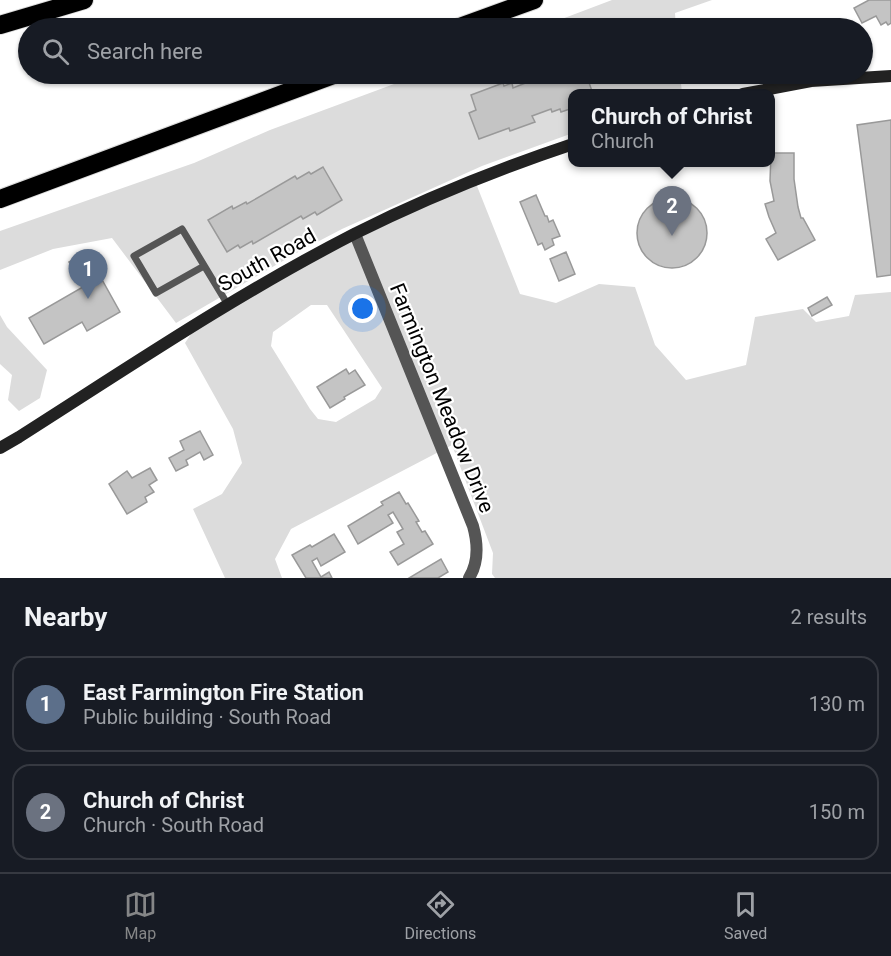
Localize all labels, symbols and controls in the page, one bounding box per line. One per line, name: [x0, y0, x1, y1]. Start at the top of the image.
search box: [18, 18, 873, 84]
icon: search: [39, 35, 72, 68]
text: Search here: [87, 39, 203, 64]
popup: [568, 89, 775, 167]
text: Church of Christ: [591, 104, 752, 129]
text: Church: [591, 129, 654, 153]
pin: 2: [652, 186, 692, 236]
street label: South Road: [214, 223, 320, 297]
pin: 1: [68, 250, 107, 299]
street label: Farmington Meadow Drive: [385, 280, 499, 516]
your location: [348, 294, 377, 323]
text: Nearby: [24, 602, 107, 632]
text: 2 results: [791, 605, 867, 629]
text: East Farmington Fire Station: [83, 680, 364, 705]
text: 1: [40, 692, 51, 716]
text: 130 m: [809, 692, 865, 716]
text: Public building · South Road: [83, 705, 331, 729]
text: Church of Christ: [83, 788, 244, 813]
text: 2: [40, 800, 51, 824]
text: 150 m: [809, 800, 865, 824]
text: Church · South Road: [83, 813, 264, 837]
tab: Map: [124, 888, 157, 943]
tab: Directions: [404, 888, 476, 943]
tab: Saved: [724, 888, 767, 943]

